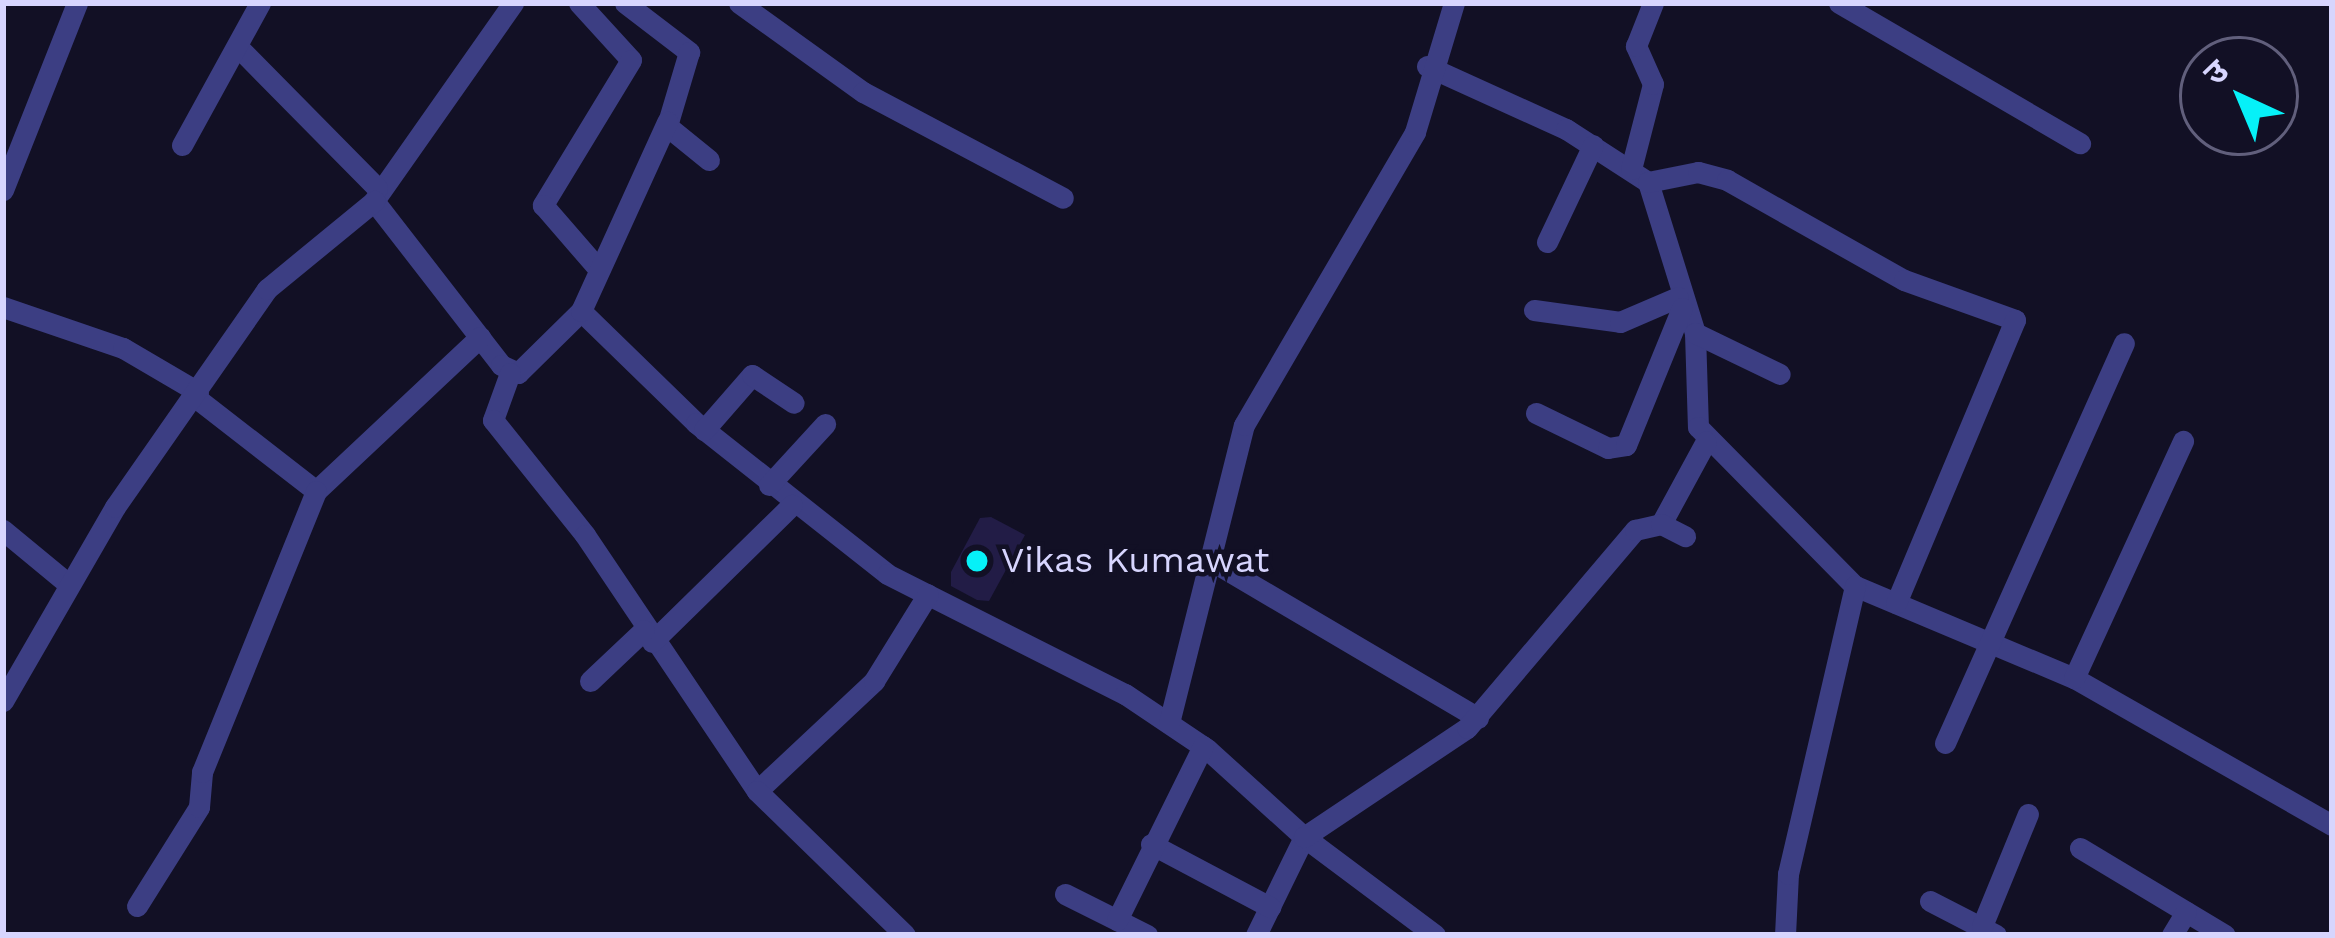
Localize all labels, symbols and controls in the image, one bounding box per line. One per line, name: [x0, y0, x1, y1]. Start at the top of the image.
north arrow: [2179, 36, 2299, 156]
text: उ: [2195, 51, 2236, 93]
place label: Vikas Kumawat: [1001, 539, 1269, 583]
marker: Vikas Kumawat: [964, 548, 990, 574]

